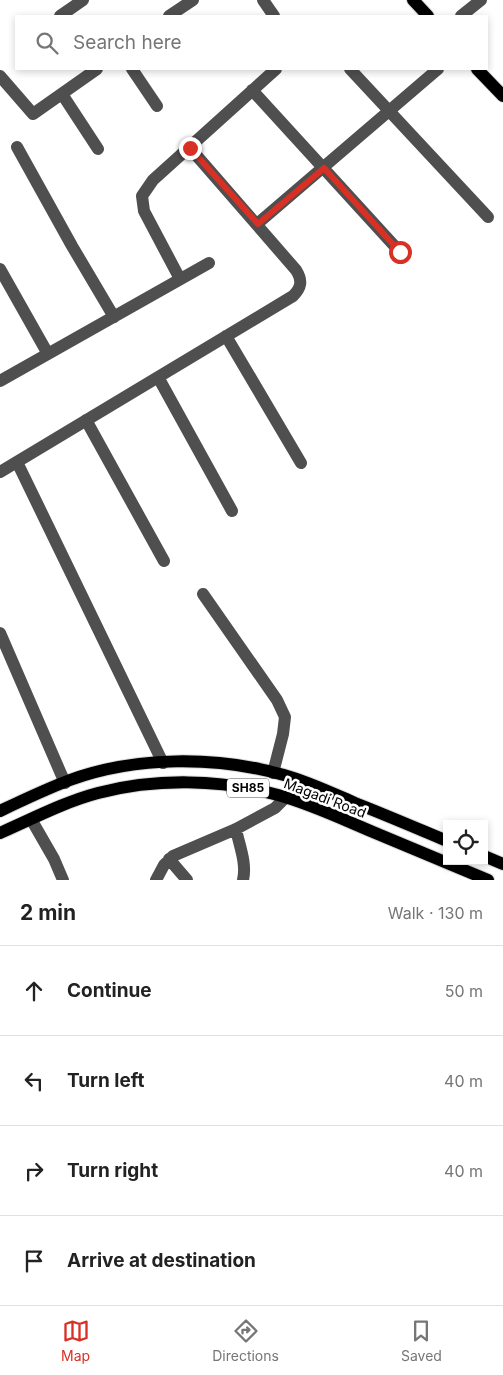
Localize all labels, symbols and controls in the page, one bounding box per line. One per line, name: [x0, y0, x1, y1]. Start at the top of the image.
search box: [15, 15, 488, 70]
icon: search: [33, 29, 61, 57]
text: Search here: [73, 31, 182, 54]
route end: [179, 137, 202, 160]
route start: [389, 241, 412, 264]
street label: Magadi Road: [282, 774, 369, 821]
road number: SH85: [227, 778, 269, 798]
map controls: [443, 820, 488, 865]
button: locate: [443, 820, 488, 865]
text: 2 min: [20, 900, 76, 925]
text: Walk · 130 m: [388, 903, 483, 923]
icon: ahead: [20, 977, 48, 1005]
text: Continue: [67, 979, 152, 1002]
text: 50 m: [445, 981, 483, 1001]
icon: left: [20, 1067, 48, 1095]
text: Turn left: [67, 1069, 145, 1092]
text: 40 m: [444, 1071, 483, 1091]
icon: right: [20, 1157, 48, 1185]
text: Turn right: [67, 1159, 158, 1182]
text: 40 m: [444, 1161, 483, 1181]
icon: arrive: [20, 1247, 48, 1275]
text: Arrive at destination: [67, 1249, 256, 1272]
tab: Map: [61, 1317, 90, 1364]
tab: Directions: [212, 1317, 279, 1364]
tab: Saved: [401, 1317, 442, 1364]

